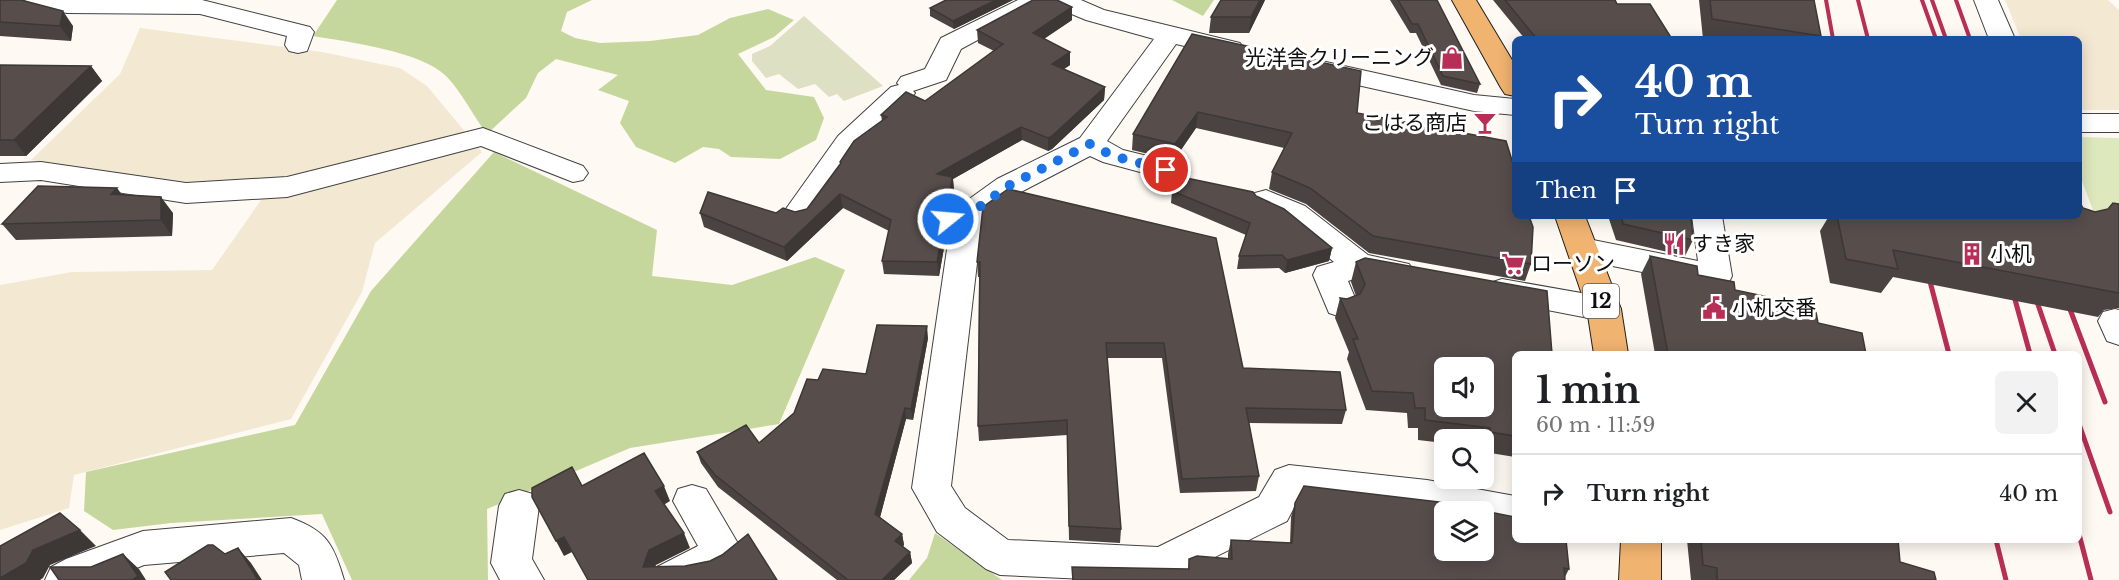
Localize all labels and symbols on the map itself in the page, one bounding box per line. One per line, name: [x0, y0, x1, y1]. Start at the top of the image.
place label: 光洋舎クリーニング: [1245, 45, 1434, 71]
shop icon: 光洋舎クリーニング: [1439, 45, 1465, 71]
place label: こはる商店: [1362, 110, 1467, 136]
bar icon: こはる商店: [1472, 110, 1498, 136]
pin: [1140, 144, 1191, 195]
position arrow: [916, 187, 980, 251]
restaurant icon: すき家: [1661, 231, 1687, 257]
place label: すき家: [1692, 231, 1755, 257]
building icon: 小机: [1959, 241, 1985, 267]
place label: 小机: [1990, 241, 2032, 267]
supermarket icon: ローソン: [1500, 251, 1526, 277]
place label: ローソン: [1531, 251, 1615, 277]
road number: 12: [1583, 284, 1619, 318]
public building icon: 小机交番: [1701, 295, 1727, 321]
place label: 小机交番: [1732, 295, 1816, 321]

